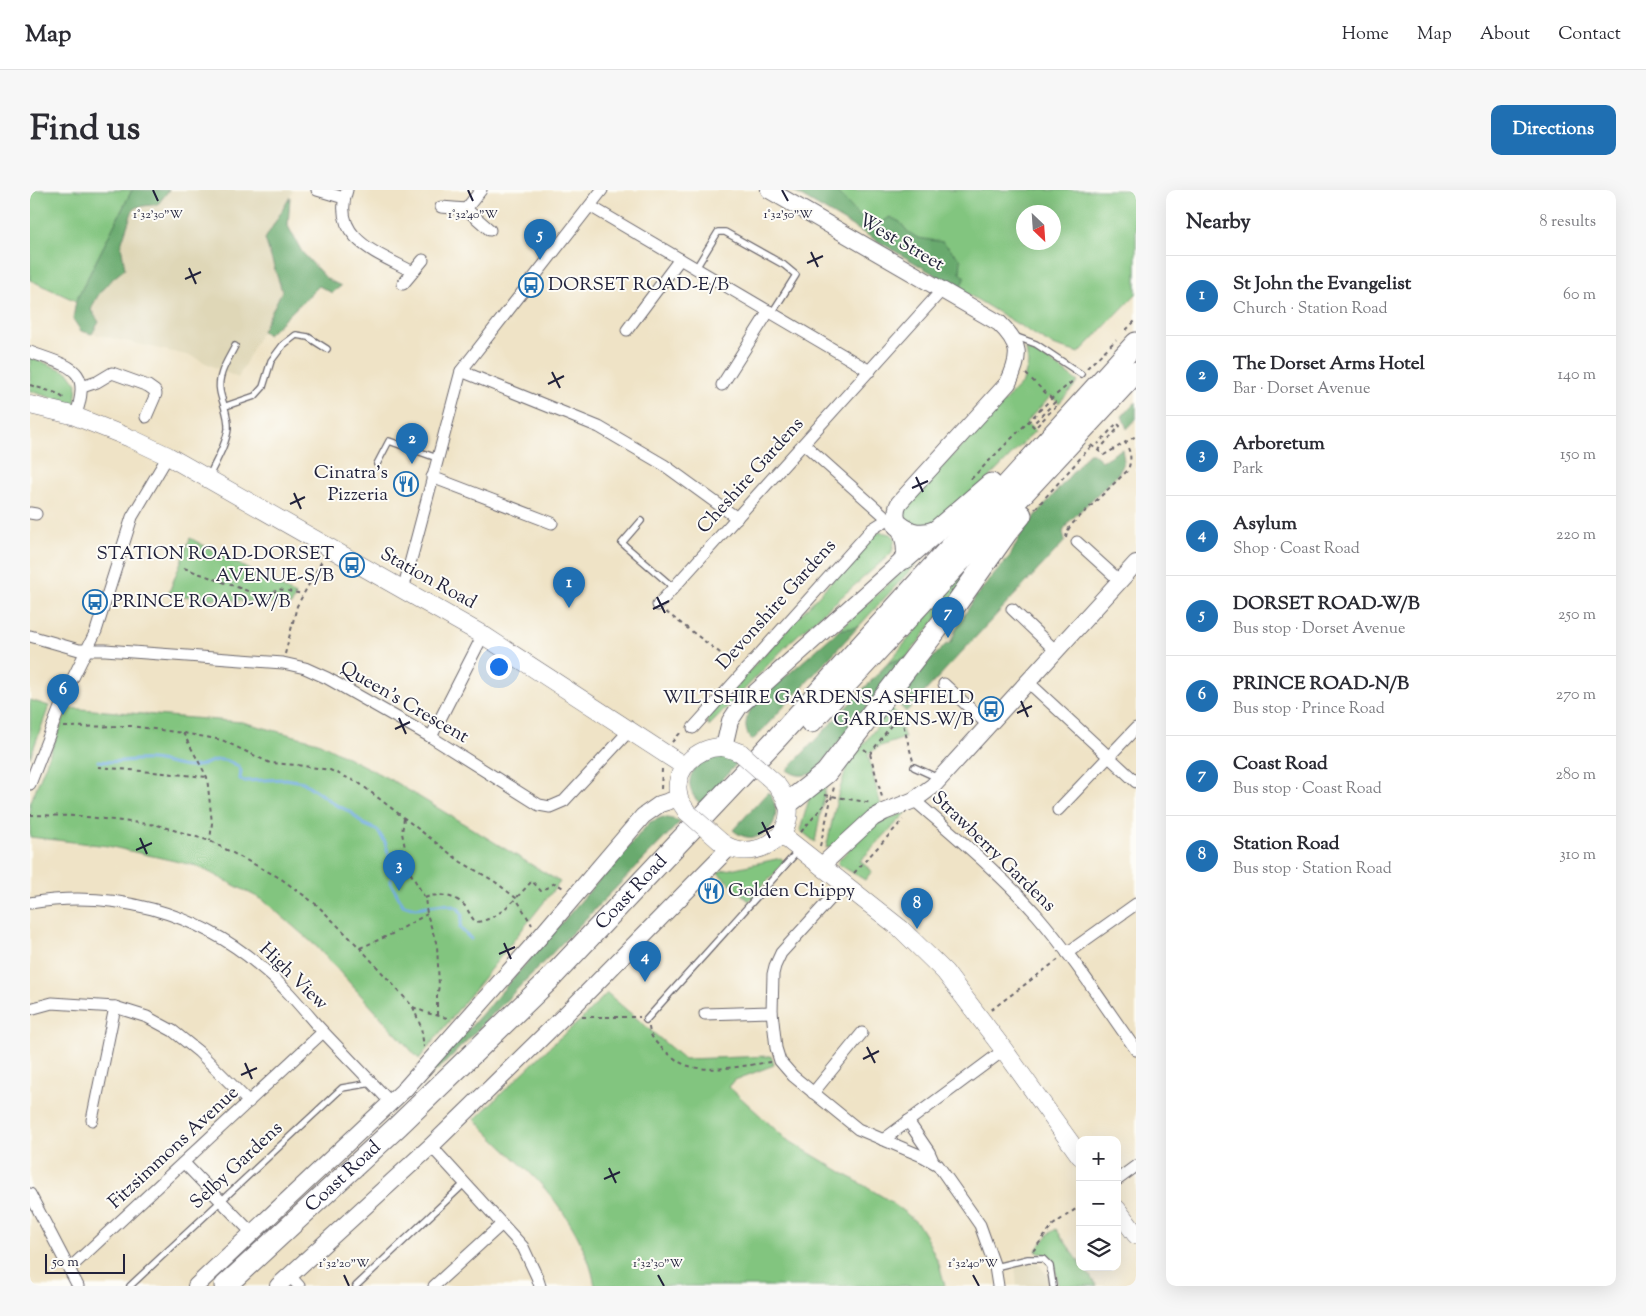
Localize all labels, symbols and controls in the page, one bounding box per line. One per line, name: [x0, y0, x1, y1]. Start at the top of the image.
text: Map: [25, 18, 71, 52]
text: Home: [1342, 22, 1389, 48]
text: Map: [1417, 22, 1452, 48]
text: About: [1480, 22, 1530, 48]
text: Contact: [1558, 22, 1621, 48]
text: Find us: [30, 105, 140, 156]
button: Directions: [1491, 105, 1616, 155]
north arrow: [1016, 205, 1061, 250]
text: 1°32'30"W: [133, 206, 184, 224]
text: 1°32'40"W: [448, 206, 499, 224]
text: 1°32'50"W: [763, 206, 813, 224]
street label: West Street: [853, 208, 949, 279]
text: Nearby: [1186, 208, 1251, 238]
text: 8 results: [1540, 211, 1596, 234]
pin: 5: [524, 219, 556, 260]
text: St John the Evangelist: [1233, 271, 1411, 298]
bus stop icon: DORSET ROAD-E/B: [518, 272, 544, 298]
place label: DORSET ROAD-E/B: [548, 272, 729, 299]
text: 1: [1199, 284, 1205, 307]
text: 60 m: [1563, 284, 1596, 307]
text: Church · Station Road: [1233, 298, 1388, 321]
text: The Dorset Arms Hotel: [1233, 351, 1425, 378]
text: 2: [1198, 364, 1206, 387]
text: 140 m: [1558, 364, 1596, 387]
text: Bar · Dorset Avenue: [1233, 378, 1371, 401]
street label: Cheshire Gardens: [691, 412, 811, 540]
pin: 2: [396, 423, 428, 464]
text: Arboretum: [1233, 431, 1325, 458]
text: 3: [1199, 444, 1205, 467]
text: 150 m: [1560, 444, 1596, 467]
text: Park: [1233, 458, 1264, 481]
place label: Cinatra's Pizzeria: [314, 460, 388, 509]
restaurant icon: Cinatra's Pizzeria: [393, 471, 419, 497]
text: Asylum: [1233, 511, 1297, 538]
text: 4: [1198, 524, 1206, 547]
text: 220 m: [1556, 524, 1596, 547]
street label: Devonshire Gardens: [711, 534, 843, 676]
text: Shop · Coast Road: [1233, 538, 1360, 561]
place label: STATION ROAD-DORSET AVENUE-S/B: [96, 541, 334, 590]
street label: Station Road: [375, 541, 481, 617]
bus stop icon: STATION ROAD-DORSET AVENUE-S/B: [339, 552, 365, 578]
pin: 1: [553, 567, 585, 608]
bus stop icon: PRINCE ROAD-W/B: [82, 589, 108, 615]
place label: PRINCE ROAD-W/B: [112, 589, 291, 616]
text: DORSET ROAD-W/B: [1233, 591, 1420, 618]
pin: 7: [932, 597, 964, 638]
text: 5: [1199, 604, 1205, 627]
text: 250 m: [1558, 604, 1596, 627]
text: Bus stop · Dorset Avenue: [1233, 618, 1406, 641]
your location: [486, 654, 512, 680]
street label: Queen's Crescent: [335, 655, 474, 751]
text: PRINCE ROAD-N/B: [1233, 671, 1409, 698]
pin: 6: [47, 674, 79, 715]
text: 6: [1198, 684, 1206, 707]
text: 270 m: [1556, 684, 1596, 707]
place label: WILTSHIRE GARDENS-ASHFIELD GARDENS-W/B: [662, 685, 974, 734]
bus stop icon: WILTSHIRE GARDENS-ASHFIELD GARDENS-W/B: [978, 696, 1004, 722]
text: Bus stop · Prince Road: [1233, 698, 1385, 721]
text: Coast Road: [1233, 751, 1328, 778]
text: 7: [1198, 764, 1206, 787]
text: 280 m: [1555, 764, 1596, 787]
text: Bus stop · Coast Road: [1233, 778, 1382, 801]
street label: Strawberry Gardens: [925, 785, 1061, 919]
text: Station Road: [1233, 831, 1340, 858]
text: 8: [1198, 844, 1206, 867]
text: 310 m: [1559, 844, 1596, 867]
street label: Coast Road: [589, 848, 674, 936]
pin: 3: [383, 850, 415, 891]
text: Bus stop · Station Road: [1233, 858, 1392, 881]
restaurant icon: Golden Chippy: [698, 878, 724, 904]
place label: Golden Chippy: [728, 878, 856, 905]
pin: 8: [901, 888, 933, 929]
street label: High View: [252, 937, 334, 1017]
pin: 4: [629, 941, 661, 982]
street label: Fitzsimmons Avenue: [103, 1080, 245, 1216]
street label: Selby Gardens: [185, 1116, 289, 1216]
street label: Coast Road: [299, 1134, 387, 1219]
map controls: [1076, 1136, 1121, 1271]
button: +: [1076, 1136, 1121, 1181]
button: −: [1076, 1181, 1121, 1226]
button: layers: [1076, 1226, 1121, 1271]
scale bar: [45, 1251, 125, 1274]
text: 50 m: [52, 1253, 79, 1273]
text: 1°32'20"W: [319, 1255, 370, 1273]
text: 1°32'30"W: [633, 1255, 684, 1273]
text: 1°32'40"W: [948, 1255, 999, 1273]

